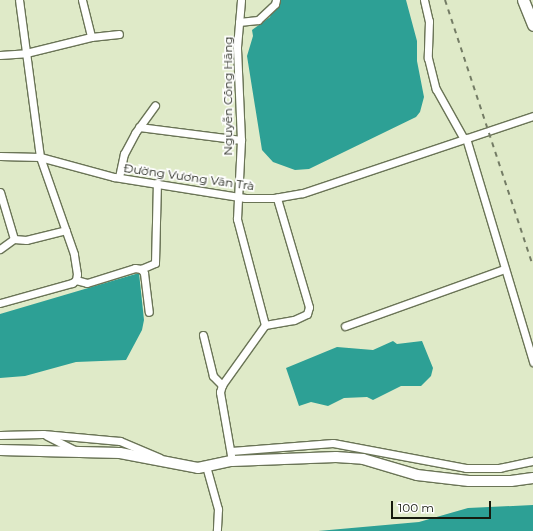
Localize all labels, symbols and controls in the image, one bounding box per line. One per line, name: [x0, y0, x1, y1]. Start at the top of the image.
street label: Nguyễn Công Hãng: [221, 36, 235, 156]
street label: Đường Vương Văn Trà: [123, 161, 255, 193]
scale bar: [393, 493, 493, 519]
text: 100 m: [398, 500, 434, 515]

